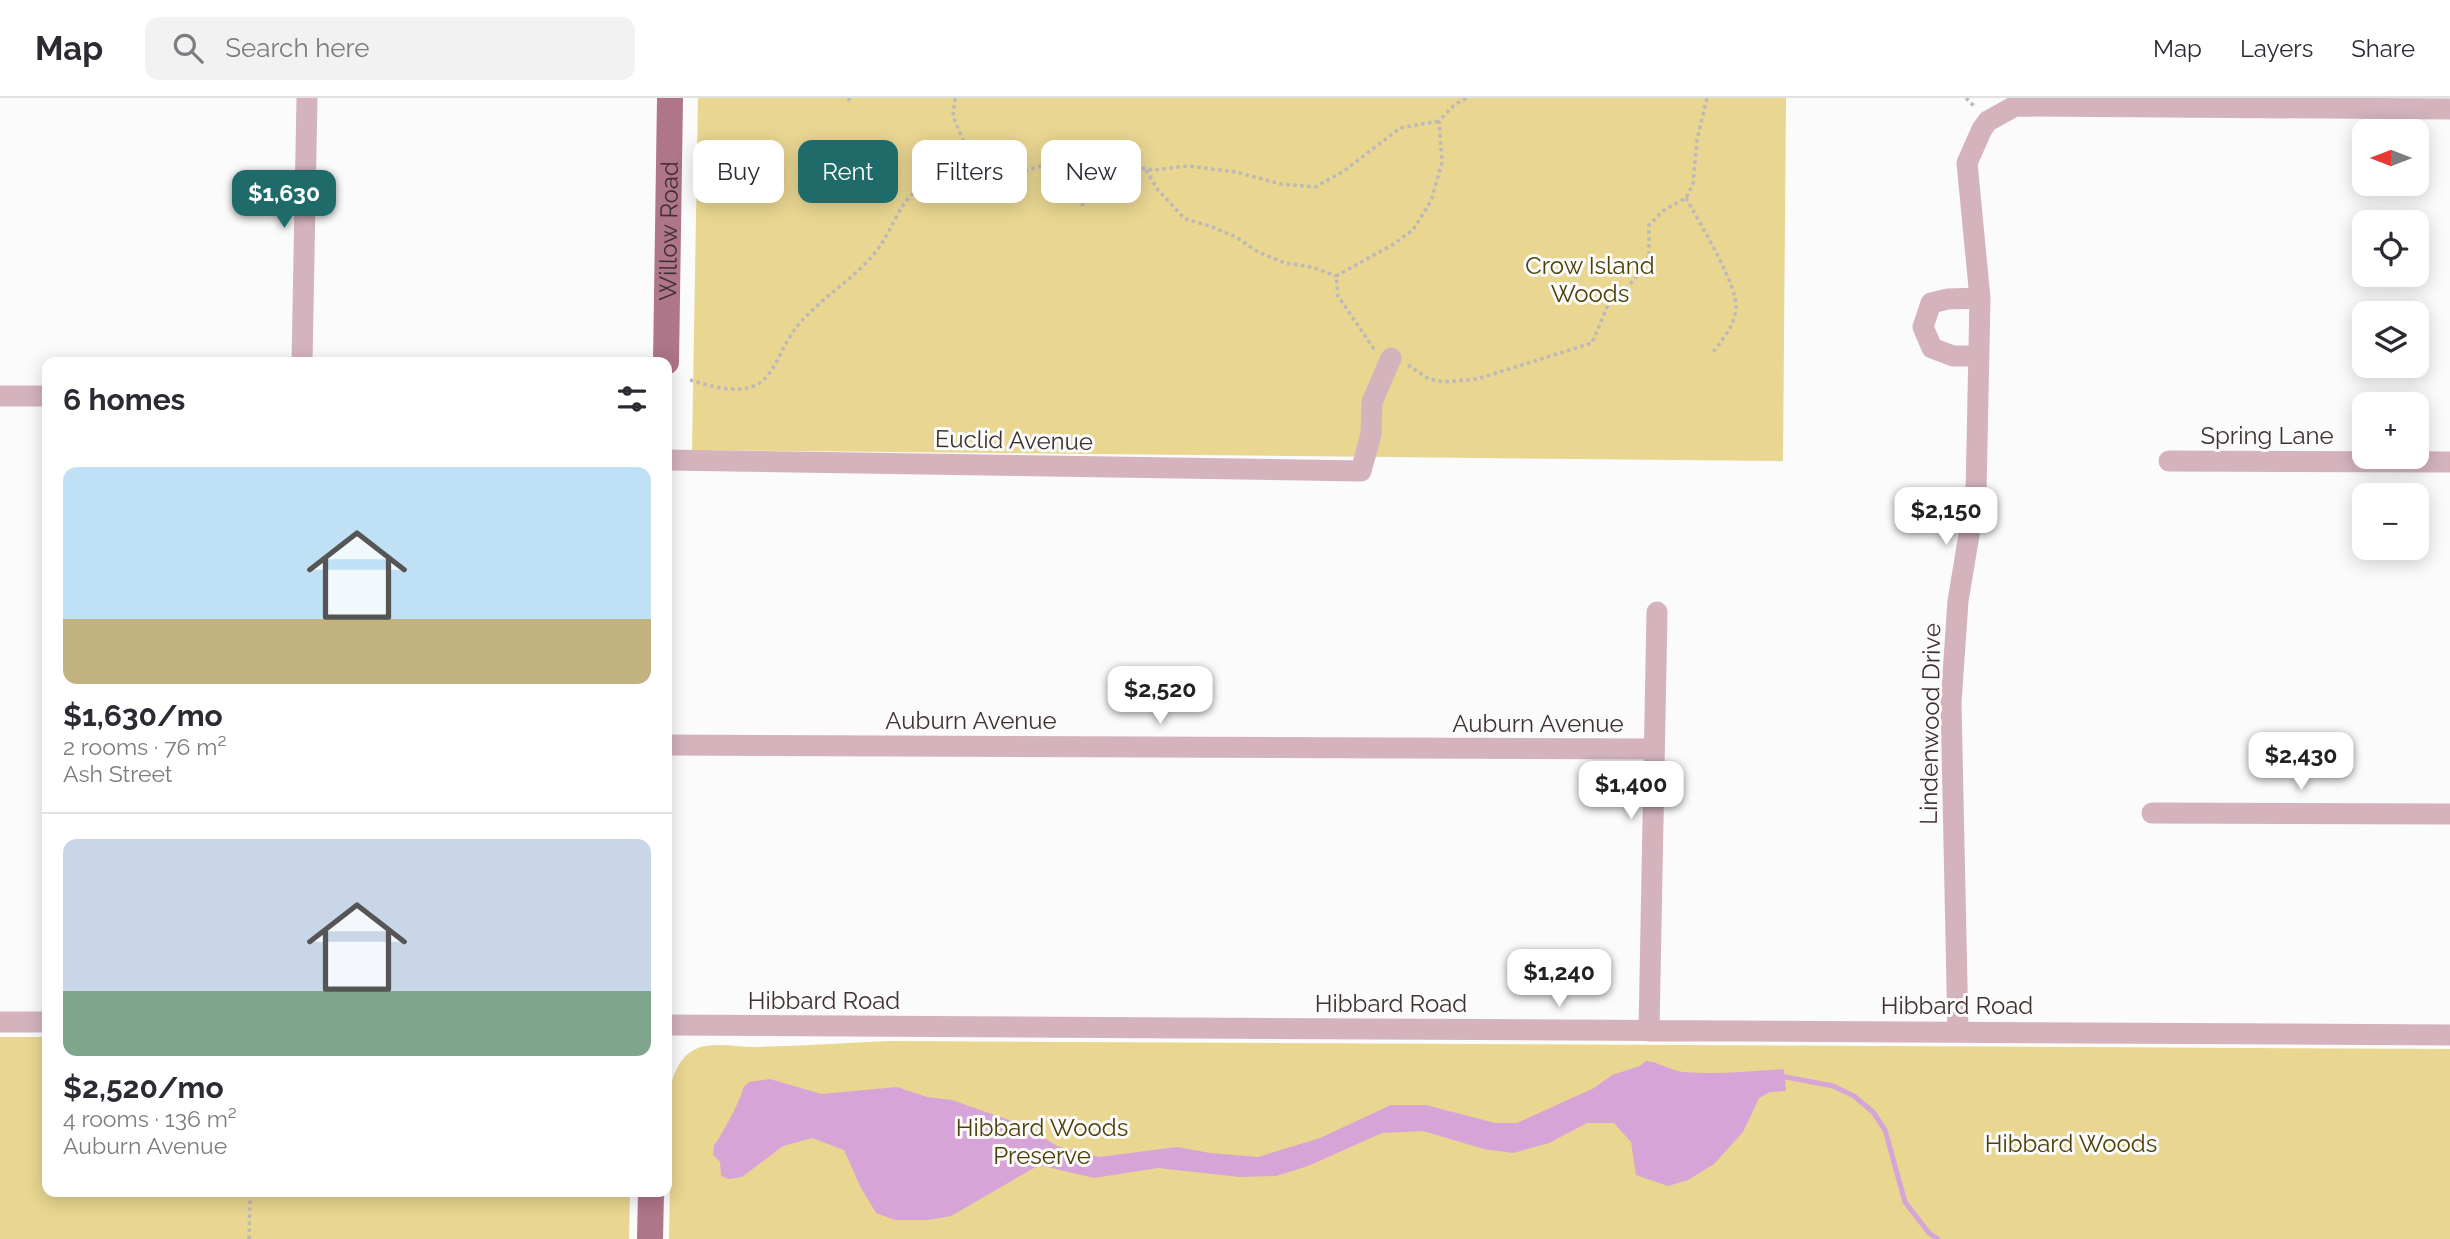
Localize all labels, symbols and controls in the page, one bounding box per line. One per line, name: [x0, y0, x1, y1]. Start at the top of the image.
search box: [145, 17, 635, 80]
text: Map: [35, 29, 103, 68]
icon: search: [169, 29, 207, 67]
text: Search here: [225, 33, 370, 63]
text: Map: [2153, 34, 2202, 63]
text: Layers: [2240, 34, 2313, 63]
text: Share: [2351, 34, 2415, 63]
north arrow: [2352, 119, 2429, 196]
map controls: [2352, 119, 2429, 560]
chip: Buy: [693, 140, 784, 203]
chip: Rent: [798, 140, 898, 203]
chip: Filters: [912, 140, 1027, 203]
chip: New: [1041, 140, 1141, 203]
street label: Willow Road: [652, 161, 684, 301]
pin: $1,630: [227, 170, 341, 230]
text: $1,630: [248, 179, 320, 206]
button: locate: [2352, 210, 2429, 287]
park label: Crow Island Woods: [1525, 251, 1655, 308]
button: layers: [2352, 301, 2429, 378]
icon: filters: [613, 380, 651, 418]
text: 6 homes: [63, 382, 185, 417]
button: +: [2352, 392, 2429, 469]
street label: Spring Lane: [2200, 421, 2334, 450]
street label: Euclid Avenue: [935, 424, 1093, 456]
button: −: [2352, 483, 2429, 560]
pin: $2,150: [1889, 488, 2003, 547]
text: $2,150: [1910, 496, 1982, 523]
icon: home: [294, 512, 420, 638]
street label: Lindenwood Drive: [1914, 623, 1946, 825]
pin: $2,520: [1103, 666, 1217, 726]
text: $2,520: [1124, 675, 1196, 702]
text: $1,630/mo: [63, 698, 223, 733]
street label: Auburn Avenue: [885, 706, 1057, 735]
street label: Auburn Avenue: [1452, 709, 1624, 738]
pin: $2,430: [2244, 732, 2358, 792]
text: 2 rooms · 76 m²: [63, 733, 226, 760]
text: $2,430: [2265, 741, 2337, 768]
text: Ash Street: [63, 760, 173, 787]
pin: $1,400: [1574, 762, 1688, 821]
text: $1,400: [1595, 770, 1667, 797]
icon: home: [294, 884, 420, 1010]
pin: $1,240: [1502, 950, 1616, 1009]
text: $1,240: [1523, 958, 1595, 985]
street label: Hibbard Road: [748, 986, 900, 1015]
street label: Hibbard Road: [1315, 989, 1467, 1018]
street label: Hibbard Road: [1881, 991, 2033, 1020]
text: $2,520/mo: [63, 1070, 224, 1105]
text: 4 rooms · 136 m²: [63, 1105, 237, 1132]
park label: Hibbard Woods Preserve: [956, 1113, 1128, 1170]
park label: Hibbard Woods: [1985, 1129, 2157, 1158]
text: Auburn Avenue: [63, 1132, 227, 1159]

